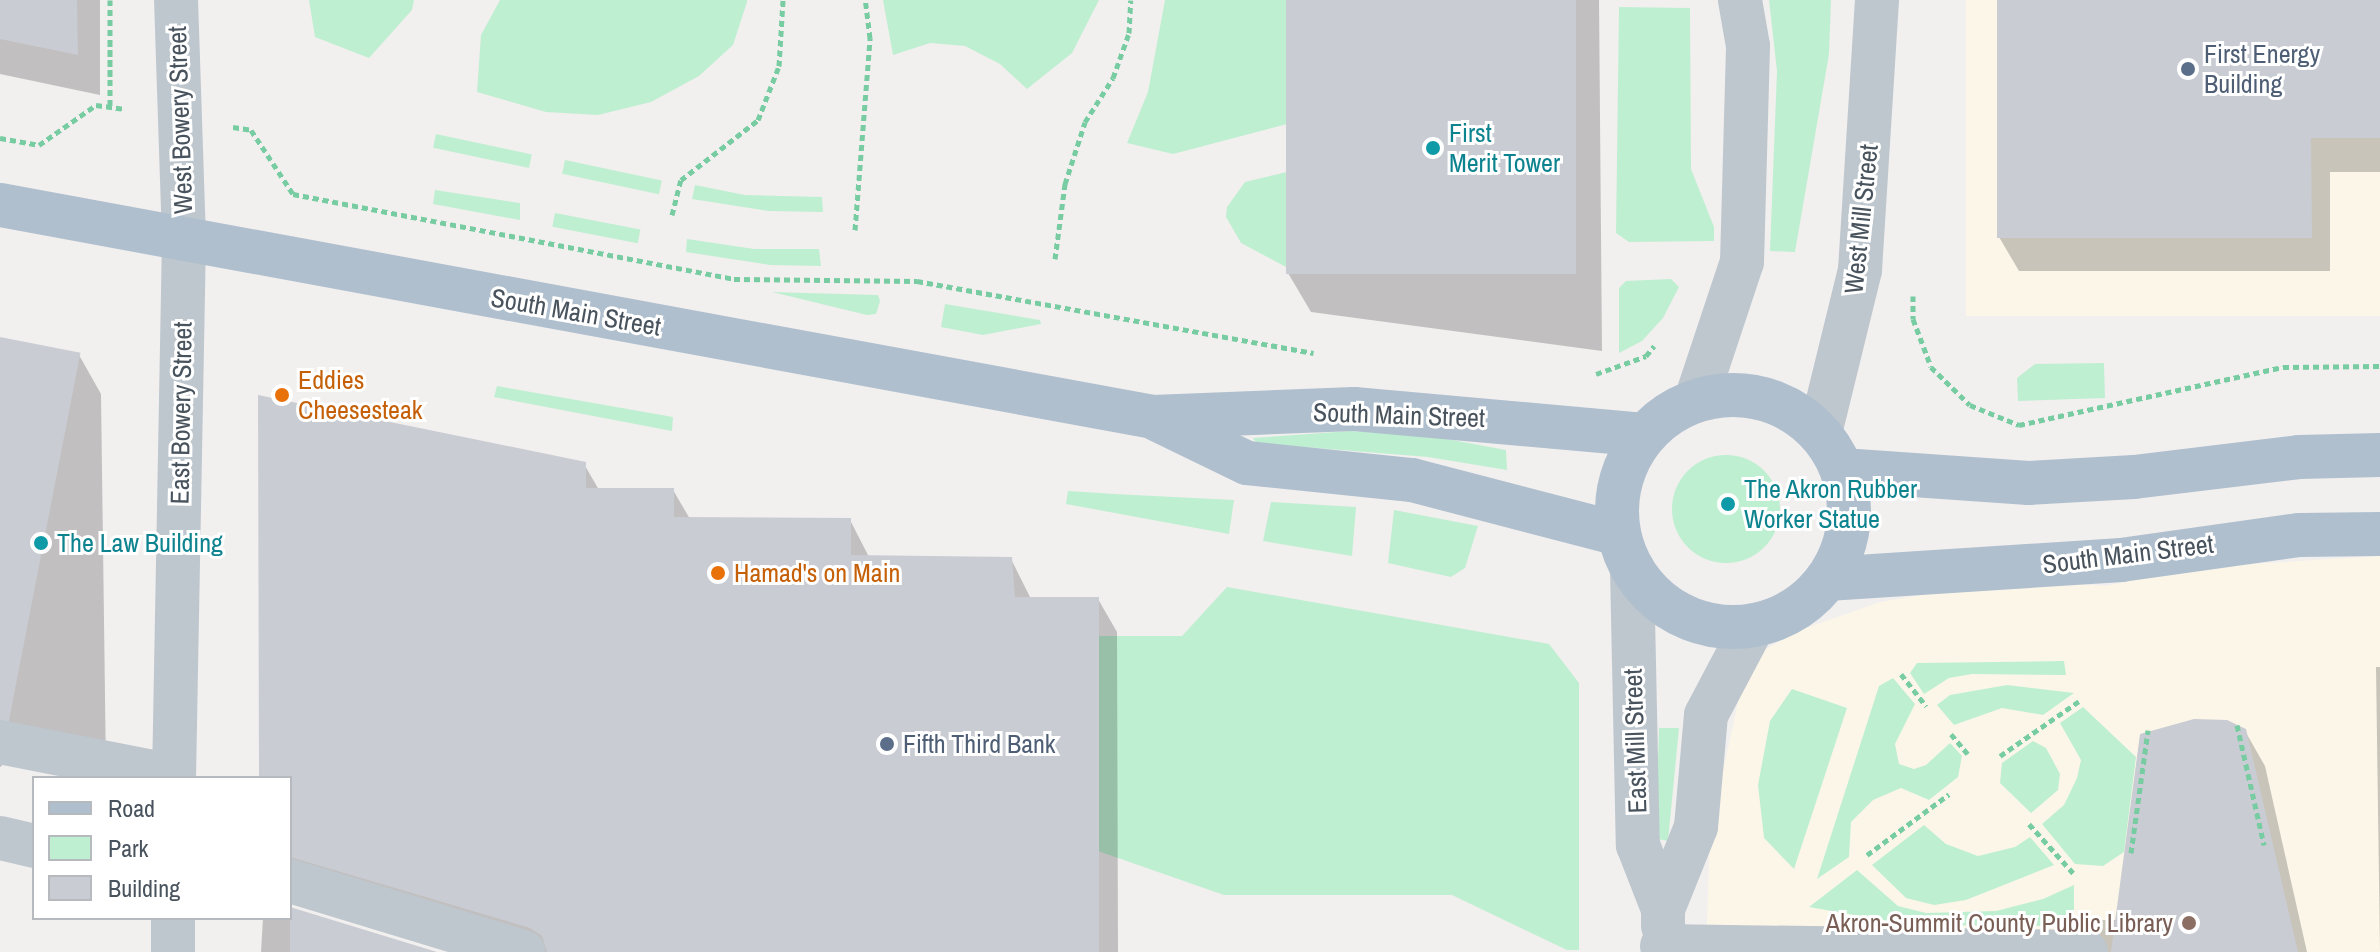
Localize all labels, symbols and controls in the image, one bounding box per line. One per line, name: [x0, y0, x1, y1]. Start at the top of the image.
street label: West Bowery Street: [161, 25, 199, 215]
place label: First Energy Building: [2204, 38, 2320, 100]
marker: First Energy Building: [2179, 60, 2197, 78]
place label: First Merit Tower: [1449, 117, 1560, 178]
marker: First Merit Tower: [1424, 139, 1442, 157]
street label: West Mill Street: [1838, 143, 1884, 295]
street label: South Main Street: [489, 282, 663, 342]
street label: East Bowery Street: [164, 321, 198, 505]
place label: Eddies Cheesesteak: [298, 364, 422, 426]
marker: Eddies Cheesesteak: [273, 386, 291, 404]
street label: South Main Street: [1313, 396, 1485, 434]
place label: The Akron Rubber Worker Statue: [1744, 473, 1918, 534]
marker: The Akron Rubber Worker Statue: [1719, 495, 1737, 513]
place label: The Law Building: [57, 527, 223, 559]
street label: South Main Street: [2041, 528, 2215, 580]
marker: The Law Building: [32, 534, 50, 552]
place label: Hamad's on Main: [734, 557, 900, 589]
marker: Hamad's on Main: [709, 564, 727, 582]
street label: East Mill Street: [1617, 668, 1653, 814]
place label: Fifth Third Bank: [903, 728, 1056, 760]
marker: Fifth Third Bank: [878, 735, 896, 753]
legend: [32, 776, 292, 920]
text: Road: [108, 792, 155, 824]
text: Park: [108, 832, 148, 864]
text: Building: [108, 872, 180, 904]
place label: Akron-Summit County Public Library: [1826, 907, 2173, 939]
marker: Akron-Summit County Public Library: [2180, 914, 2198, 932]

